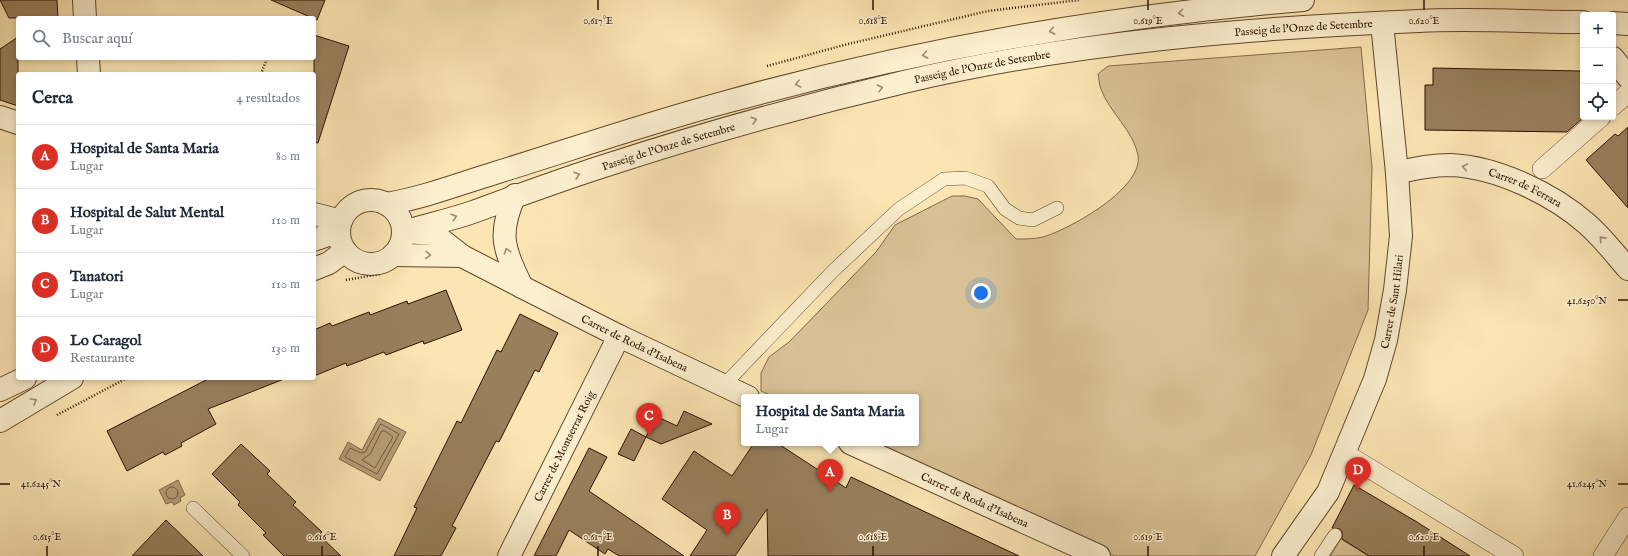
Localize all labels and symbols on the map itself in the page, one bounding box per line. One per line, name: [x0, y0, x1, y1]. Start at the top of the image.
one-way arrow: [1178, 8, 1184, 17]
text: 0.617°E: [583, 15, 613, 28]
text: 0.618°E: [859, 15, 888, 28]
text: 0.619°E: [1133, 15, 1163, 28]
text: 0.620°E: [1409, 15, 1440, 28]
street label: Passeig de l'Onze de Setembre: [1234, 17, 1373, 40]
one-way arrow: [1049, 27, 1056, 35]
street label: Passeig de l'Onze de Setembre: [913, 48, 1051, 87]
one-way arrow: [922, 50, 928, 59]
one-way arrow: [795, 79, 802, 88]
one-way arrow: [877, 84, 884, 93]
one-way arrow: [751, 116, 758, 125]
street label: Passeig de l'Onze de Setembre: [600, 120, 737, 174]
one-way arrow: [1462, 164, 1468, 172]
street label: Carrer de Ferrara: [1487, 166, 1564, 211]
one-way arrow: [573, 171, 580, 180]
one-way arrow: [450, 213, 457, 222]
one-way arrow: [1600, 237, 1607, 244]
one-way arrow: [503, 248, 511, 255]
one-way arrow: [425, 251, 431, 259]
street label: Carrer de Sant Hilari: [1378, 254, 1407, 351]
your location: [971, 283, 991, 303]
text: 41.6250°N: [1567, 295, 1607, 308]
street label: Carrer de Roda d'Isabena: [579, 312, 690, 376]
street label: Carrer de Montserrat Roig: [531, 388, 599, 504]
one-way arrow: [30, 398, 37, 405]
pin: C: [636, 403, 662, 436]
pin: D: [1345, 457, 1371, 490]
pin: A: [817, 459, 843, 492]
street label: Carrer de Roda d'Isabena: [918, 470, 1031, 531]
text: 41.6245°N: [21, 478, 61, 491]
text: 41.6245°N: [1567, 478, 1607, 491]
pin: B: [714, 502, 740, 535]
text: 0.615°E: [33, 531, 61, 544]
text: 0.616°E: [307, 531, 337, 544]
text: 0.617°E: [583, 531, 613, 544]
text: 0.618°E: [859, 531, 888, 544]
text: 0.619°E: [1133, 531, 1163, 544]
text: 0.620°E: [1409, 531, 1440, 544]

